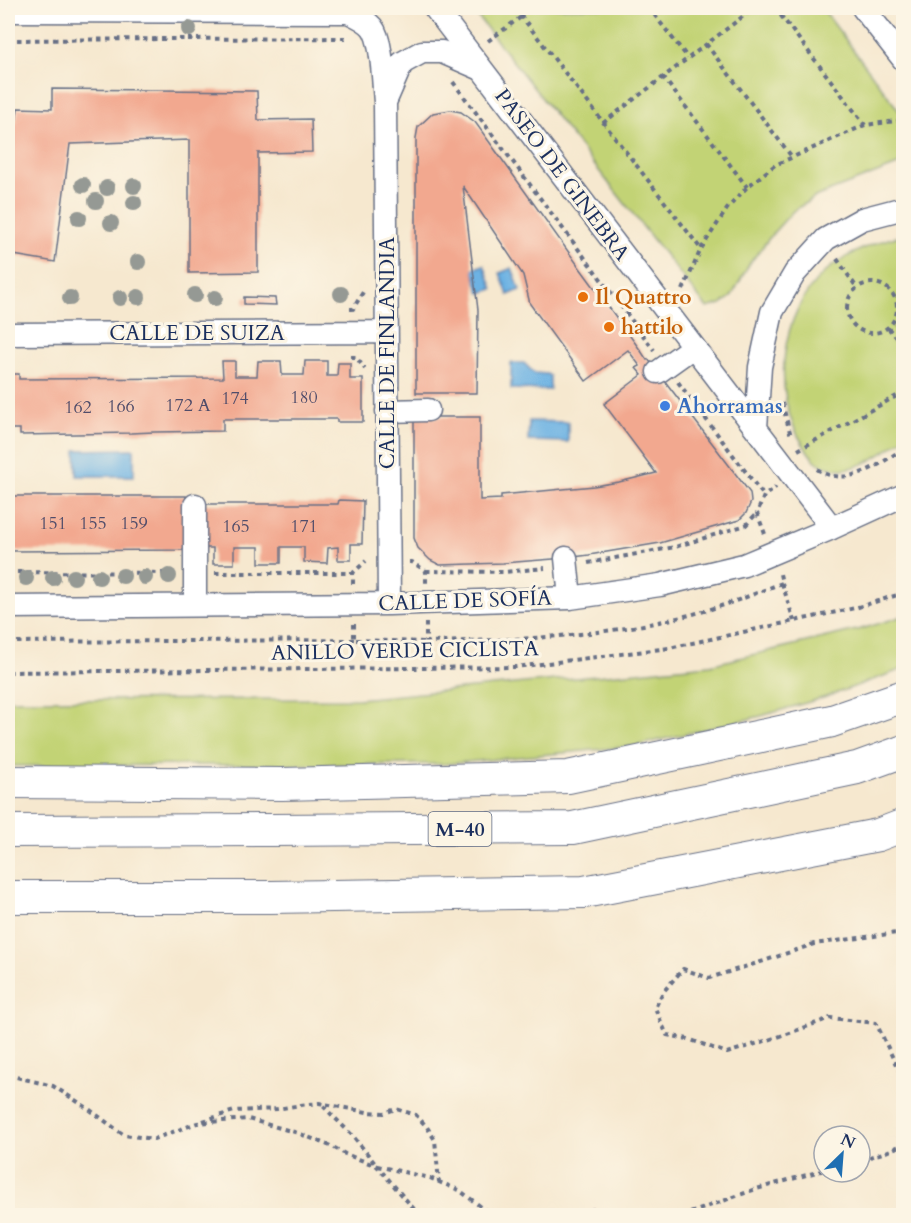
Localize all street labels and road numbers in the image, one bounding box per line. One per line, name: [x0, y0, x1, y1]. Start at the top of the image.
street label: PASEO DE GINEBRA: [488, 83, 636, 267]
street label: CALLE DE FINLANDIA: [373, 237, 402, 469]
street label: CALLE DE SUIZA: [109, 319, 285, 348]
street label: CALLE DE SOFÍA: [378, 583, 552, 619]
street label: ANILLO VERDE CICLISTA: [271, 634, 539, 668]
road number: M-40: [428, 812, 492, 846]

